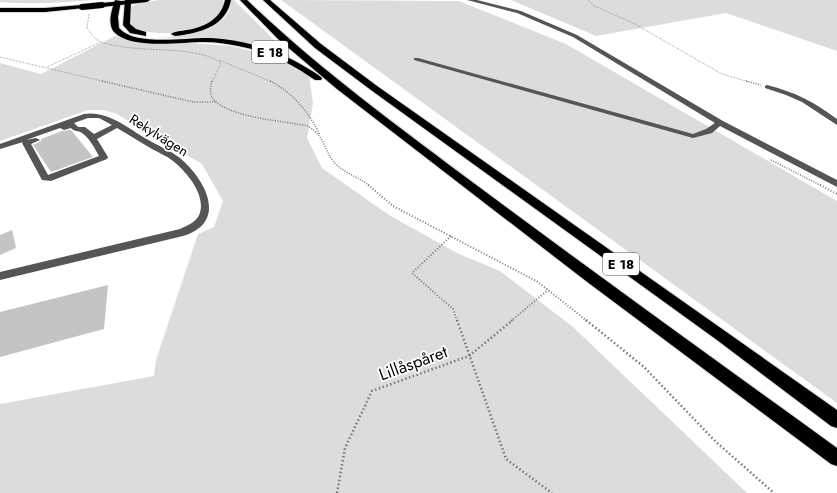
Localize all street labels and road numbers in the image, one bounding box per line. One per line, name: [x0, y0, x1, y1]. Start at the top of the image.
road number: E 18: [252, 41, 288, 63]
street label: Rekylvägen: [126, 109, 192, 161]
road number: E 18: [603, 253, 639, 275]
street label: Lillåspåret: [375, 340, 451, 386]

